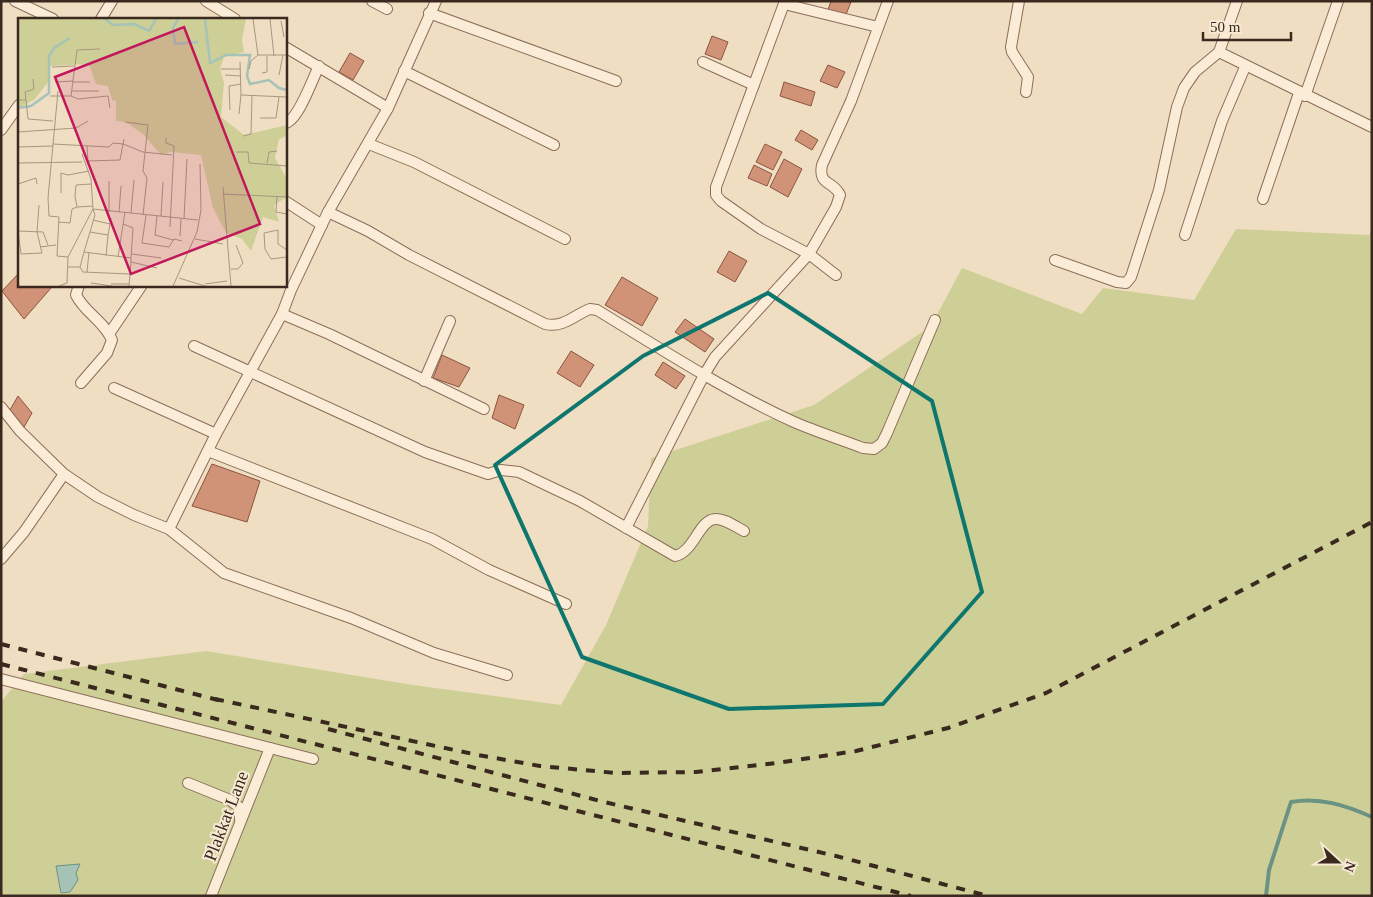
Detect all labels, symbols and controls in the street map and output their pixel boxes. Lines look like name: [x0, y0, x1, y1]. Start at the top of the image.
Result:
scale bar: [1203, 10, 1290, 42]
inset map: [18, 18, 286, 286]
text: 50 m: [1210, 19, 1241, 35]
street label: Plakkat Lane: [200, 768, 252, 864]
north arrow: [1313, 837, 1363, 887]
text: N: [1341, 859, 1358, 874]

